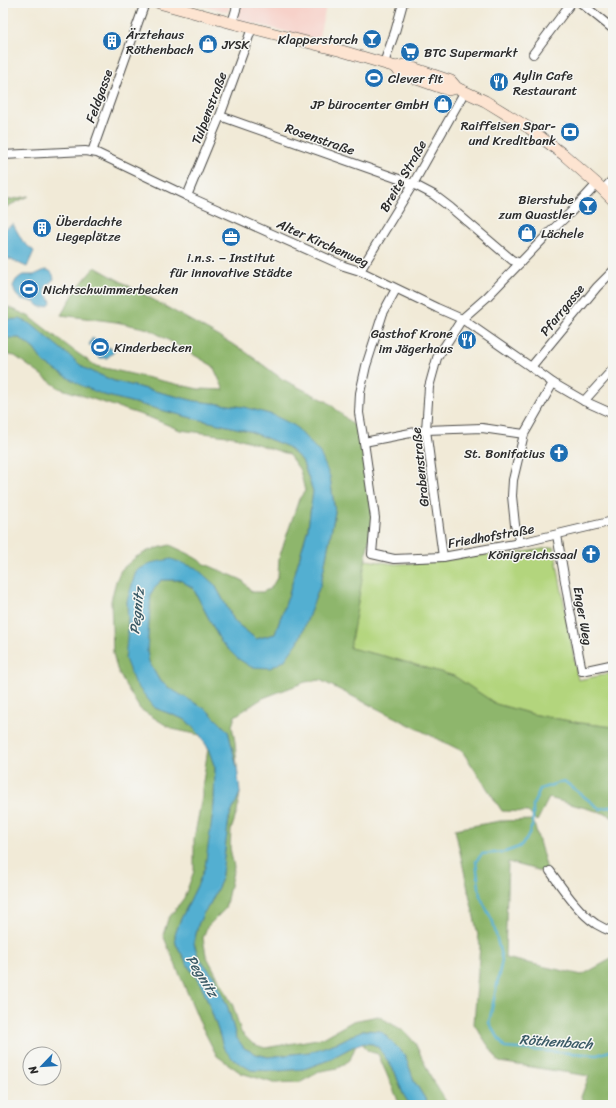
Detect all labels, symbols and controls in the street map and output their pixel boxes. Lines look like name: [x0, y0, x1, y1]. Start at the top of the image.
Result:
place label: Ärztehaus Röthenbach: [125, 23, 194, 61]
place label: Klapperstorch: [278, 28, 358, 51]
bar icon: Klapperstorch: [361, 28, 383, 50]
building icon: Ärztehaus Röthenbach: [101, 30, 123, 52]
shop icon: JYSK: [197, 33, 219, 55]
place label: JYSK: [221, 33, 250, 56]
supermarket icon: BTC Supermarkt: [399, 41, 421, 63]
place label: BTC Supermarkt: [424, 41, 518, 64]
place label: Aylin Cafe Restaurant: [512, 64, 578, 102]
street label: Feldgasse: [79, 66, 119, 126]
sports icon: Clever fit: [363, 67, 385, 89]
place label: Clever fit: [388, 67, 444, 90]
street label: Tulpenstraße: [185, 68, 234, 148]
restaurant icon: Aylin Cafe Restaurant: [488, 71, 510, 93]
place label: JP bürocenter GmbH: [310, 93, 430, 116]
shop icon: JP bürocenter GmbH: [432, 93, 454, 115]
place label: Raiffeisen Spar- und Kreditbank: [461, 114, 556, 152]
street label: Rosenstraße: [282, 116, 358, 162]
bank icon: Raiffeisen Spar- und Kreditbank: [559, 121, 581, 143]
street label: Breite Straße: [373, 135, 433, 216]
place label: Bierstube zum Quastler: [498, 188, 575, 226]
bar icon: Bierstube zum Quastler: [577, 195, 599, 217]
place label: Überdachte Liegeplätze: [56, 210, 122, 248]
street label: Alter Kirchenweg: [272, 212, 373, 274]
building icon: Überdachte Liegeplätze: [31, 217, 53, 239]
shop icon: Lächele: [516, 222, 538, 244]
place label: Lächele: [541, 222, 584, 245]
office icon: i.n.s. – Institut für innovative Städte: [220, 226, 242, 248]
place label: i.n.s. – Institut für innovative Städte: [170, 246, 293, 284]
sports icon: Nichtschwimmerbecken: [18, 278, 40, 300]
place label: Nichtschwimmerbecken: [43, 278, 178, 301]
street label: Pfarrgasse: [534, 279, 590, 341]
place label: Gasthof Krone im Jägerhaus: [371, 322, 453, 360]
restaurant icon: Gasthof Krone im Jägerhaus: [456, 329, 478, 351]
sports icon: Kinderbecken: [89, 336, 111, 358]
place label: Kinderbecken: [114, 336, 192, 359]
street label: Grabenstraße: [404, 426, 436, 508]
place label: St. Bonifatius: [464, 442, 545, 465]
church icon: St. Bonifatius: [548, 442, 570, 464]
street label: Friedhofstraße: [446, 517, 536, 555]
place label: Königreichssaal: [488, 543, 577, 566]
church icon: Königreichssaal: [580, 543, 602, 565]
water label: Pegnitz: [122, 584, 152, 635]
street label: Enger Weg: [567, 585, 600, 648]
water label: Pegnitz: [179, 950, 226, 1004]
water label: Röthenbach: [519, 1027, 595, 1057]
north arrow: [22, 1046, 62, 1086]
text: N: [23, 1062, 44, 1078]

